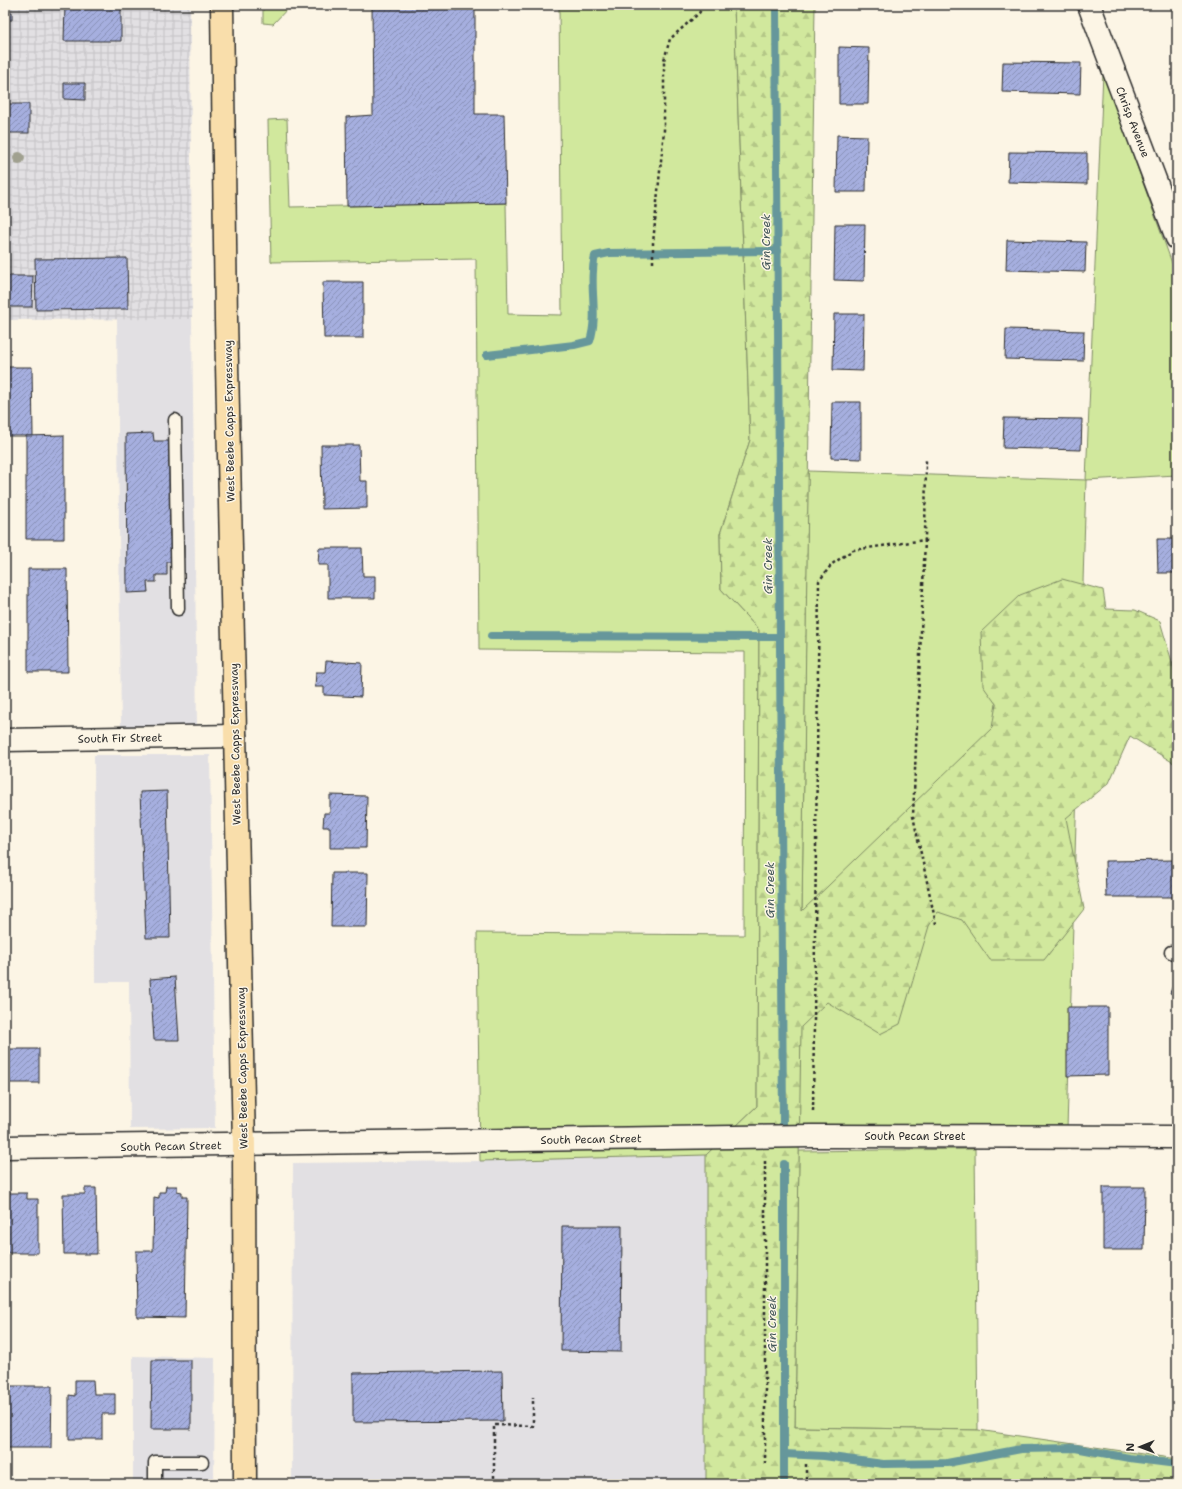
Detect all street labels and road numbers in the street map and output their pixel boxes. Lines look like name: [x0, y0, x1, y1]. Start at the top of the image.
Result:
street label: Chrisp Avenue: [1112, 85, 1153, 160]
street label: West Beebe Capps Expressway: [221, 340, 238, 502]
street label: West Beebe Capps Expressway: [227, 663, 244, 825]
street label: South Fir Street: [78, 730, 163, 747]
street label: West Beebe Capps Expressway: [234, 987, 251, 1149]
street label: South Pecan Street: [864, 1129, 966, 1144]
street label: South Pecan Street: [540, 1131, 642, 1148]
street label: South Pecan Street: [120, 1138, 222, 1155]

